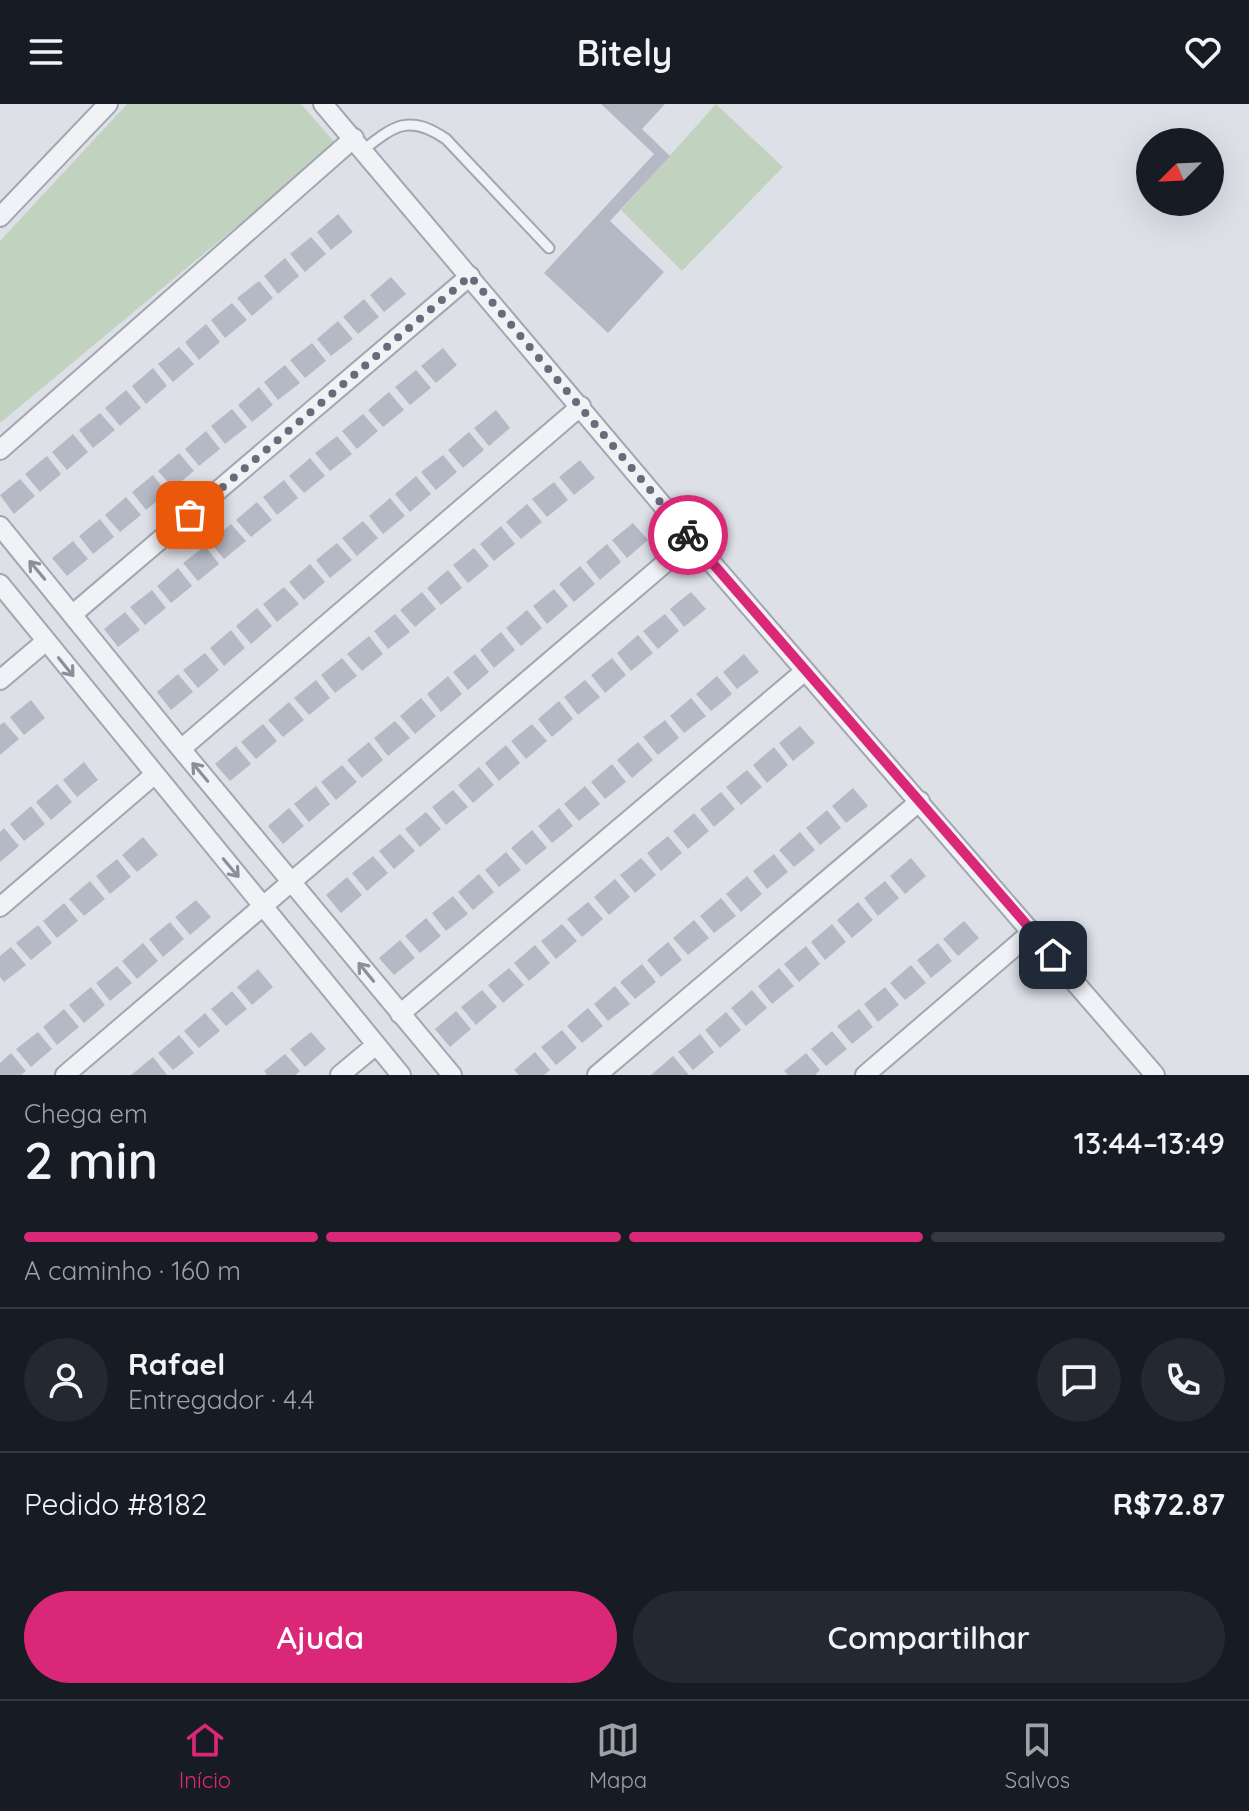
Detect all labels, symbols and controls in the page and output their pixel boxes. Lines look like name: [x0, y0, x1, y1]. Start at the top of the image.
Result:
icon: menu: [24, 30, 68, 74]
text: Bitely: [576, 30, 673, 75]
icon: heart: [1181, 30, 1225, 74]
north arrow: [1136, 128, 1224, 216]
map controls: [1136, 128, 1224, 216]
pin: [156, 481, 224, 549]
icon: bag: [168, 493, 212, 537]
courier: [648, 495, 728, 575]
icon: bike: [666, 513, 710, 557]
one-way arrow: [28, 560, 46, 581]
one-way arrow: [57, 657, 75, 677]
one-way arrow: [191, 762, 209, 783]
one-way arrow: [222, 858, 240, 878]
pin: [1019, 921, 1087, 989]
icon: home: [1031, 933, 1075, 977]
one-way arrow: [357, 963, 375, 983]
text: Chega em: [24, 1097, 148, 1130]
text: 13:44–13:49: [1074, 1124, 1225, 1162]
text: 2 min: [24, 1127, 158, 1192]
text: A caminho · 160 m: [24, 1254, 241, 1287]
button: person: [24, 1338, 108, 1422]
button: chat: [1037, 1338, 1121, 1422]
button: phone: [1141, 1338, 1225, 1422]
text: Rafael: [128, 1345, 225, 1383]
text: Entregador · 4.4: [128, 1383, 315, 1416]
text: Pedido #8182: [24, 1485, 207, 1523]
text: R$72.87: [1113, 1485, 1225, 1523]
button: Ajuda: [24, 1591, 617, 1683]
button: Compartilhar: [633, 1591, 1225, 1683]
tab: Início: [179, 1718, 231, 1794]
tab: Mapa: [589, 1718, 647, 1794]
tab: Salvos: [1005, 1718, 1070, 1794]

